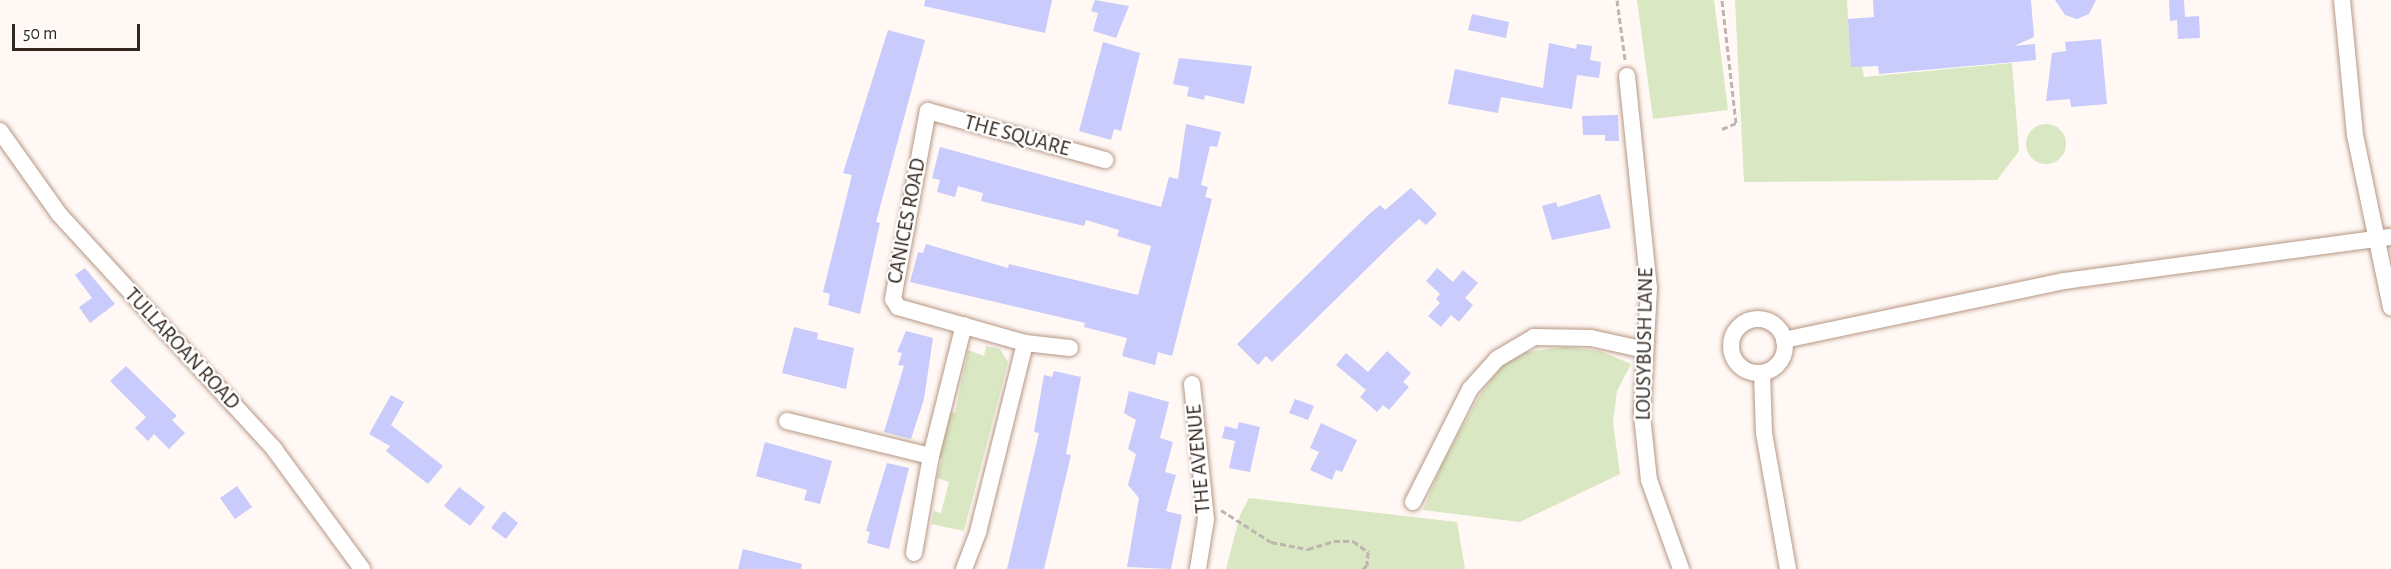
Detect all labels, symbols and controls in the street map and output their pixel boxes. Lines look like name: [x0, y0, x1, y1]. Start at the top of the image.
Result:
scale bar: [15, 12, 142, 50]
text: 50 m: [23, 25, 57, 43]
street label: THE SQUARE: [961, 110, 1073, 162]
street label: CANICES ROAD: [882, 156, 932, 286]
street label: LOUSYBUSH LANE: [1631, 267, 1659, 421]
street label: TULLAROAN ROAD: [119, 283, 245, 415]
street label: THE AVENUE: [1182, 403, 1216, 515]

